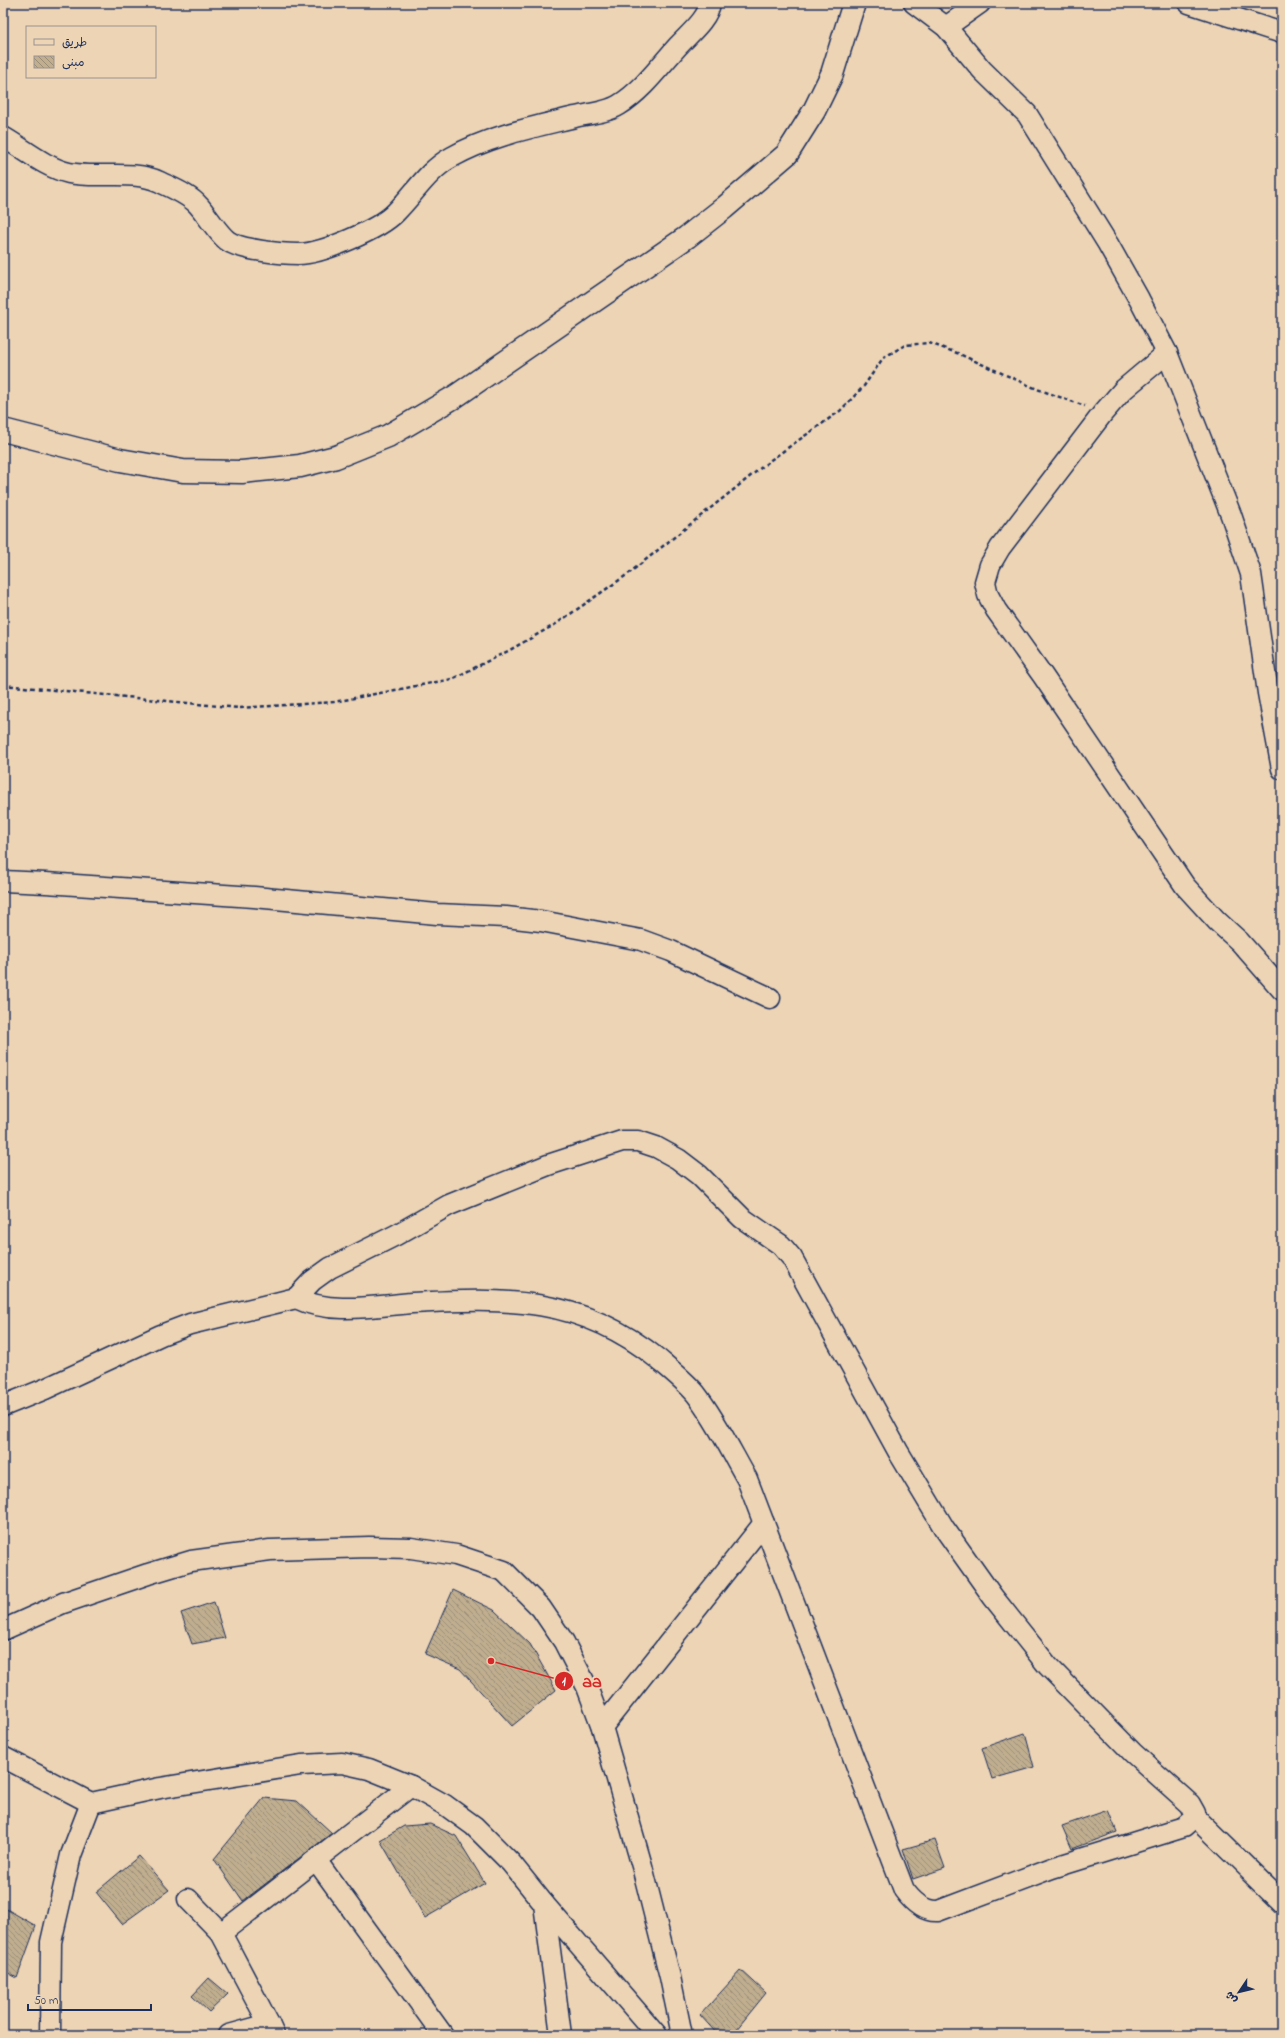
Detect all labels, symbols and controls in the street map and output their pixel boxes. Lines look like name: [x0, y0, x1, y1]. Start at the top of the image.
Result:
legend: [26, 26, 156, 78]
text: طريق: [62, 34, 87, 52]
text: مبنى: [62, 54, 85, 72]
callout: aa: [554, 1666, 610, 1696]
text: aa: [582, 1670, 602, 1696]
text: 1: [562, 1673, 566, 1691]
north arrow: [1219, 1972, 1259, 2012]
scale bar: [28, 1986, 151, 2012]
text: ش: [1222, 1988, 1242, 2007]
text: 50 m: [34, 1992, 58, 2010]

